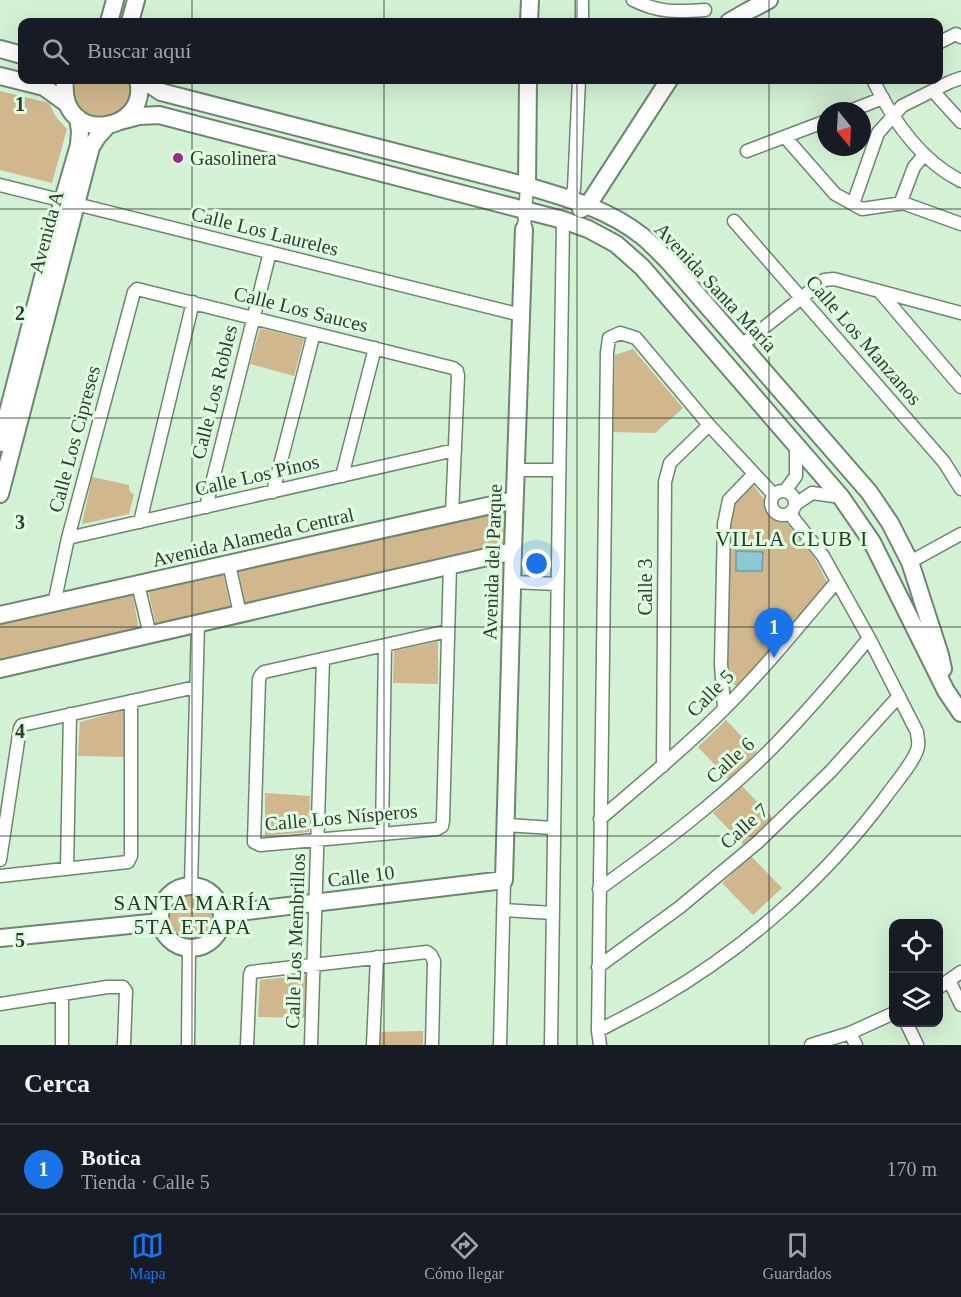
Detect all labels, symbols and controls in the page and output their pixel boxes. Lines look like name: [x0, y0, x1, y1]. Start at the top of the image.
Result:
search box: [18, 18, 943, 84]
icon: search: [39, 35, 72, 68]
text: Buscar aquí: [87, 38, 191, 63]
text: 1: [15, 93, 25, 115]
north arrow: [817, 102, 871, 156]
place label: Gasolinera: [190, 147, 277, 169]
marker: Gasolinera: [171, 151, 185, 165]
street label: Avenida A: [24, 188, 68, 276]
street label: Calle Los Laureles: [189, 202, 341, 260]
street label: Avenida Santa María: [651, 218, 782, 356]
street label: Calle Los Manzanos: [802, 271, 926, 409]
street label: Calle Los Sauces: [232, 282, 371, 336]
text: 2: [15, 302, 25, 324]
street label: Calle Los Robles: [187, 322, 241, 461]
street label: Calle Los Cipreses: [44, 363, 105, 515]
street label: Calle Los Pinos: [193, 450, 321, 500]
street label: Avenida del Parque: [478, 483, 507, 640]
street label: Avenida Alameda Central: [150, 503, 356, 571]
text: 3: [15, 511, 25, 533]
district label: VILLA CLUB I: [715, 527, 869, 551]
your location: [522, 549, 551, 578]
street label: Calle 3: [634, 558, 656, 616]
pin: 1: [754, 608, 794, 658]
street label: Calle 5: [682, 665, 738, 721]
text: 4: [15, 720, 25, 742]
street label: Calle 6: [702, 732, 758, 788]
street label: Calle Los Nísperos: [264, 799, 419, 836]
street label: Calle 7: [715, 799, 773, 853]
street label: Calle Los Membrillos: [281, 853, 309, 1029]
street label: Calle 10: [326, 861, 396, 891]
district label: SANTA MARÍA 5TA ETAPA: [114, 891, 272, 939]
map controls: [889, 919, 943, 1027]
button: locate: [889, 919, 943, 973]
text: 5: [15, 929, 25, 951]
button: layers: [889, 973, 943, 1027]
text: Cerca: [24, 1069, 90, 1098]
text: Botica: [81, 1145, 141, 1170]
text: 1: [39, 1158, 49, 1180]
text: 170 m: [886, 1158, 937, 1180]
text: Tienda · Calle 5: [81, 1171, 210, 1193]
tab: Mapa: [129, 1229, 166, 1283]
tab: Cómo llegar: [424, 1229, 504, 1283]
tab: Guardados: [762, 1229, 832, 1283]

